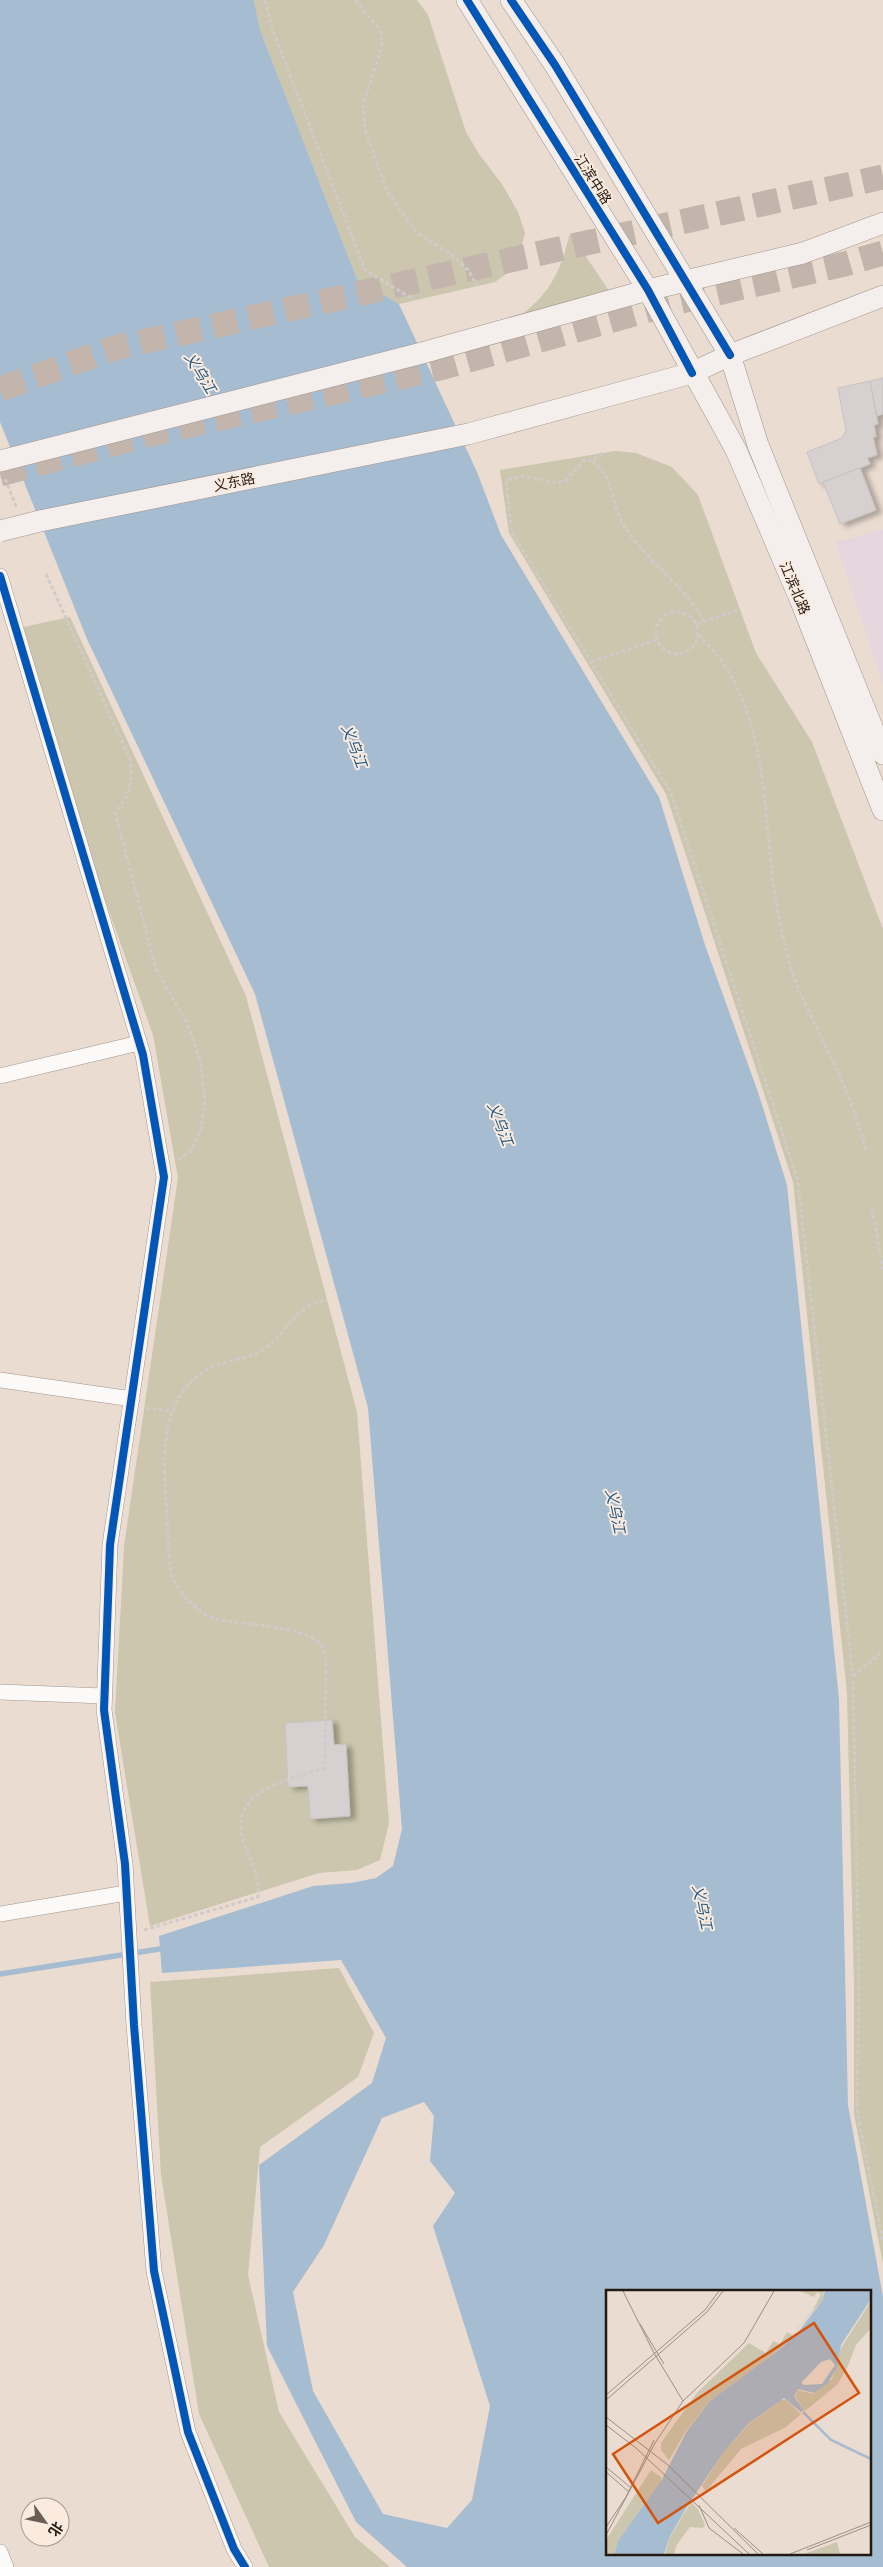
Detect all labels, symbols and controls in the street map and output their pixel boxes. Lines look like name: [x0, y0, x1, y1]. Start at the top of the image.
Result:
street label: 江滨中路: [571, 151, 615, 208]
water label: 义乌江: [180, 349, 221, 399]
street label: 义东路: [212, 470, 256, 495]
street label: 江滨北路: [776, 559, 813, 617]
water label: 义乌江: [338, 722, 371, 772]
water label: 义乌江: [484, 1100, 517, 1150]
water label: 义乌江: [602, 1487, 629, 1537]
water label: 义乌江: [689, 1883, 716, 1933]
inset map: [606, 2290, 870, 2554]
north arrow: [20, 2497, 70, 2547]
text: 北: [45, 2518, 66, 2539]

